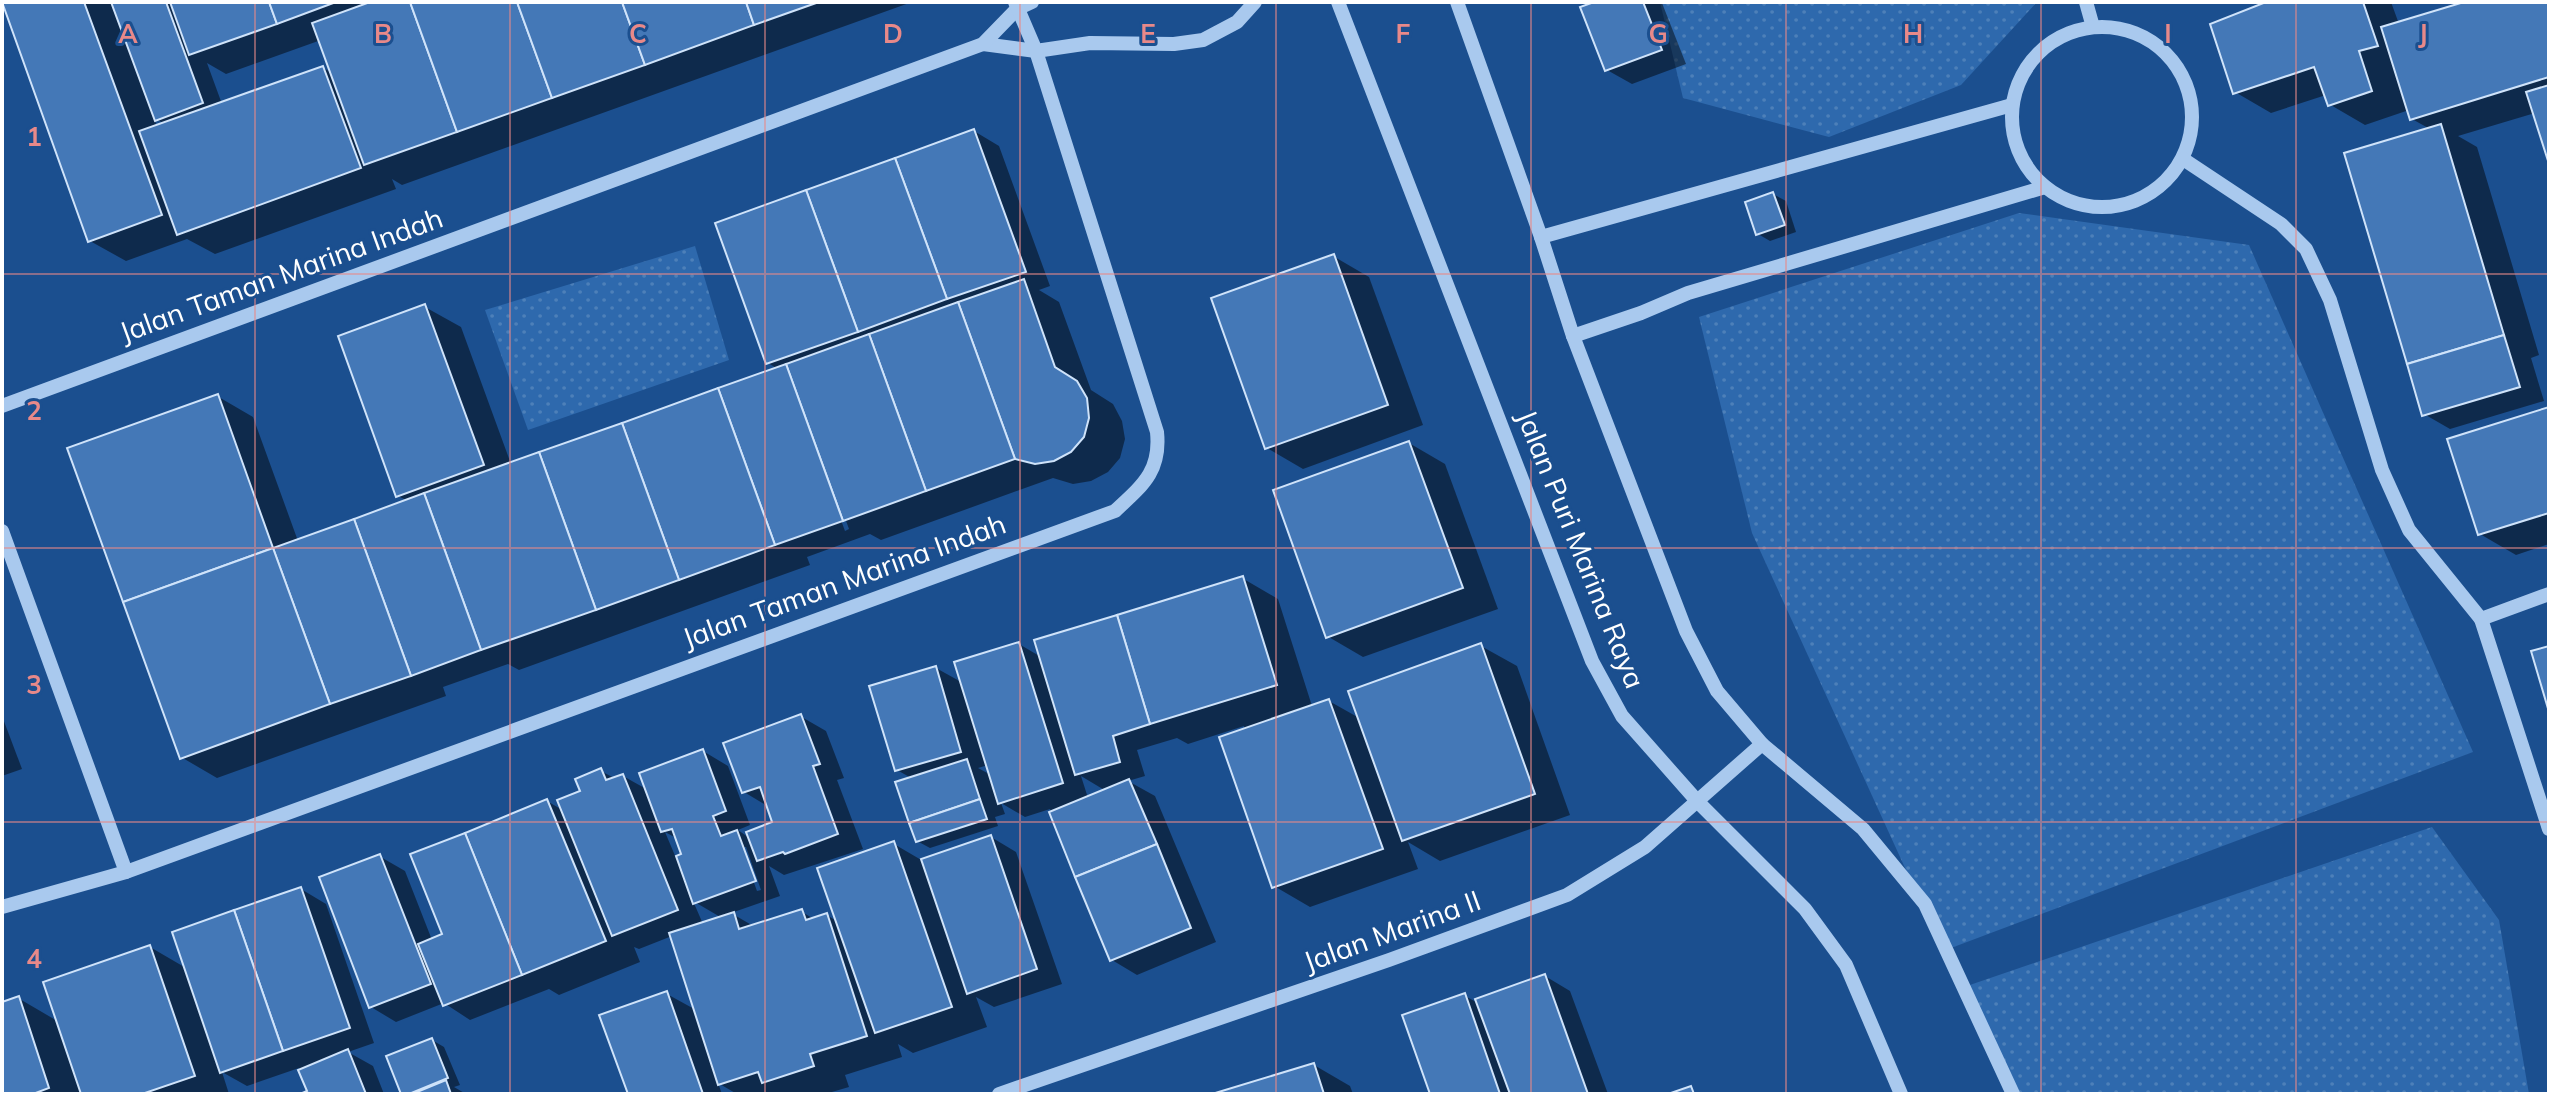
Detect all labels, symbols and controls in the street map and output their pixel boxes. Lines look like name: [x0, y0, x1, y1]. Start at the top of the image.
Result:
text: A: [118, 17, 138, 50]
text: B: [374, 17, 392, 50]
text: C: [629, 17, 647, 50]
text: D: [883, 17, 903, 50]
text: E: [1140, 17, 1156, 50]
text: F: [1396, 17, 1411, 50]
text: G: [1648, 17, 1668, 50]
text: H: [1903, 17, 1923, 50]
text: I: [2164, 17, 2172, 50]
text: J: [2418, 17, 2428, 50]
text: 1: [26, 120, 42, 153]
street label: Jalan Taman Marina Indah: [114, 200, 447, 349]
text: 2: [26, 394, 42, 427]
street label: Jalan Puri Marina Raya: [1510, 405, 1653, 693]
street label: Jalan Taman Marina Indah: [677, 506, 1010, 655]
text: 3: [26, 668, 42, 701]
street label: Jalan Marina II: [1299, 882, 1485, 979]
text: 4: [26, 942, 42, 975]

